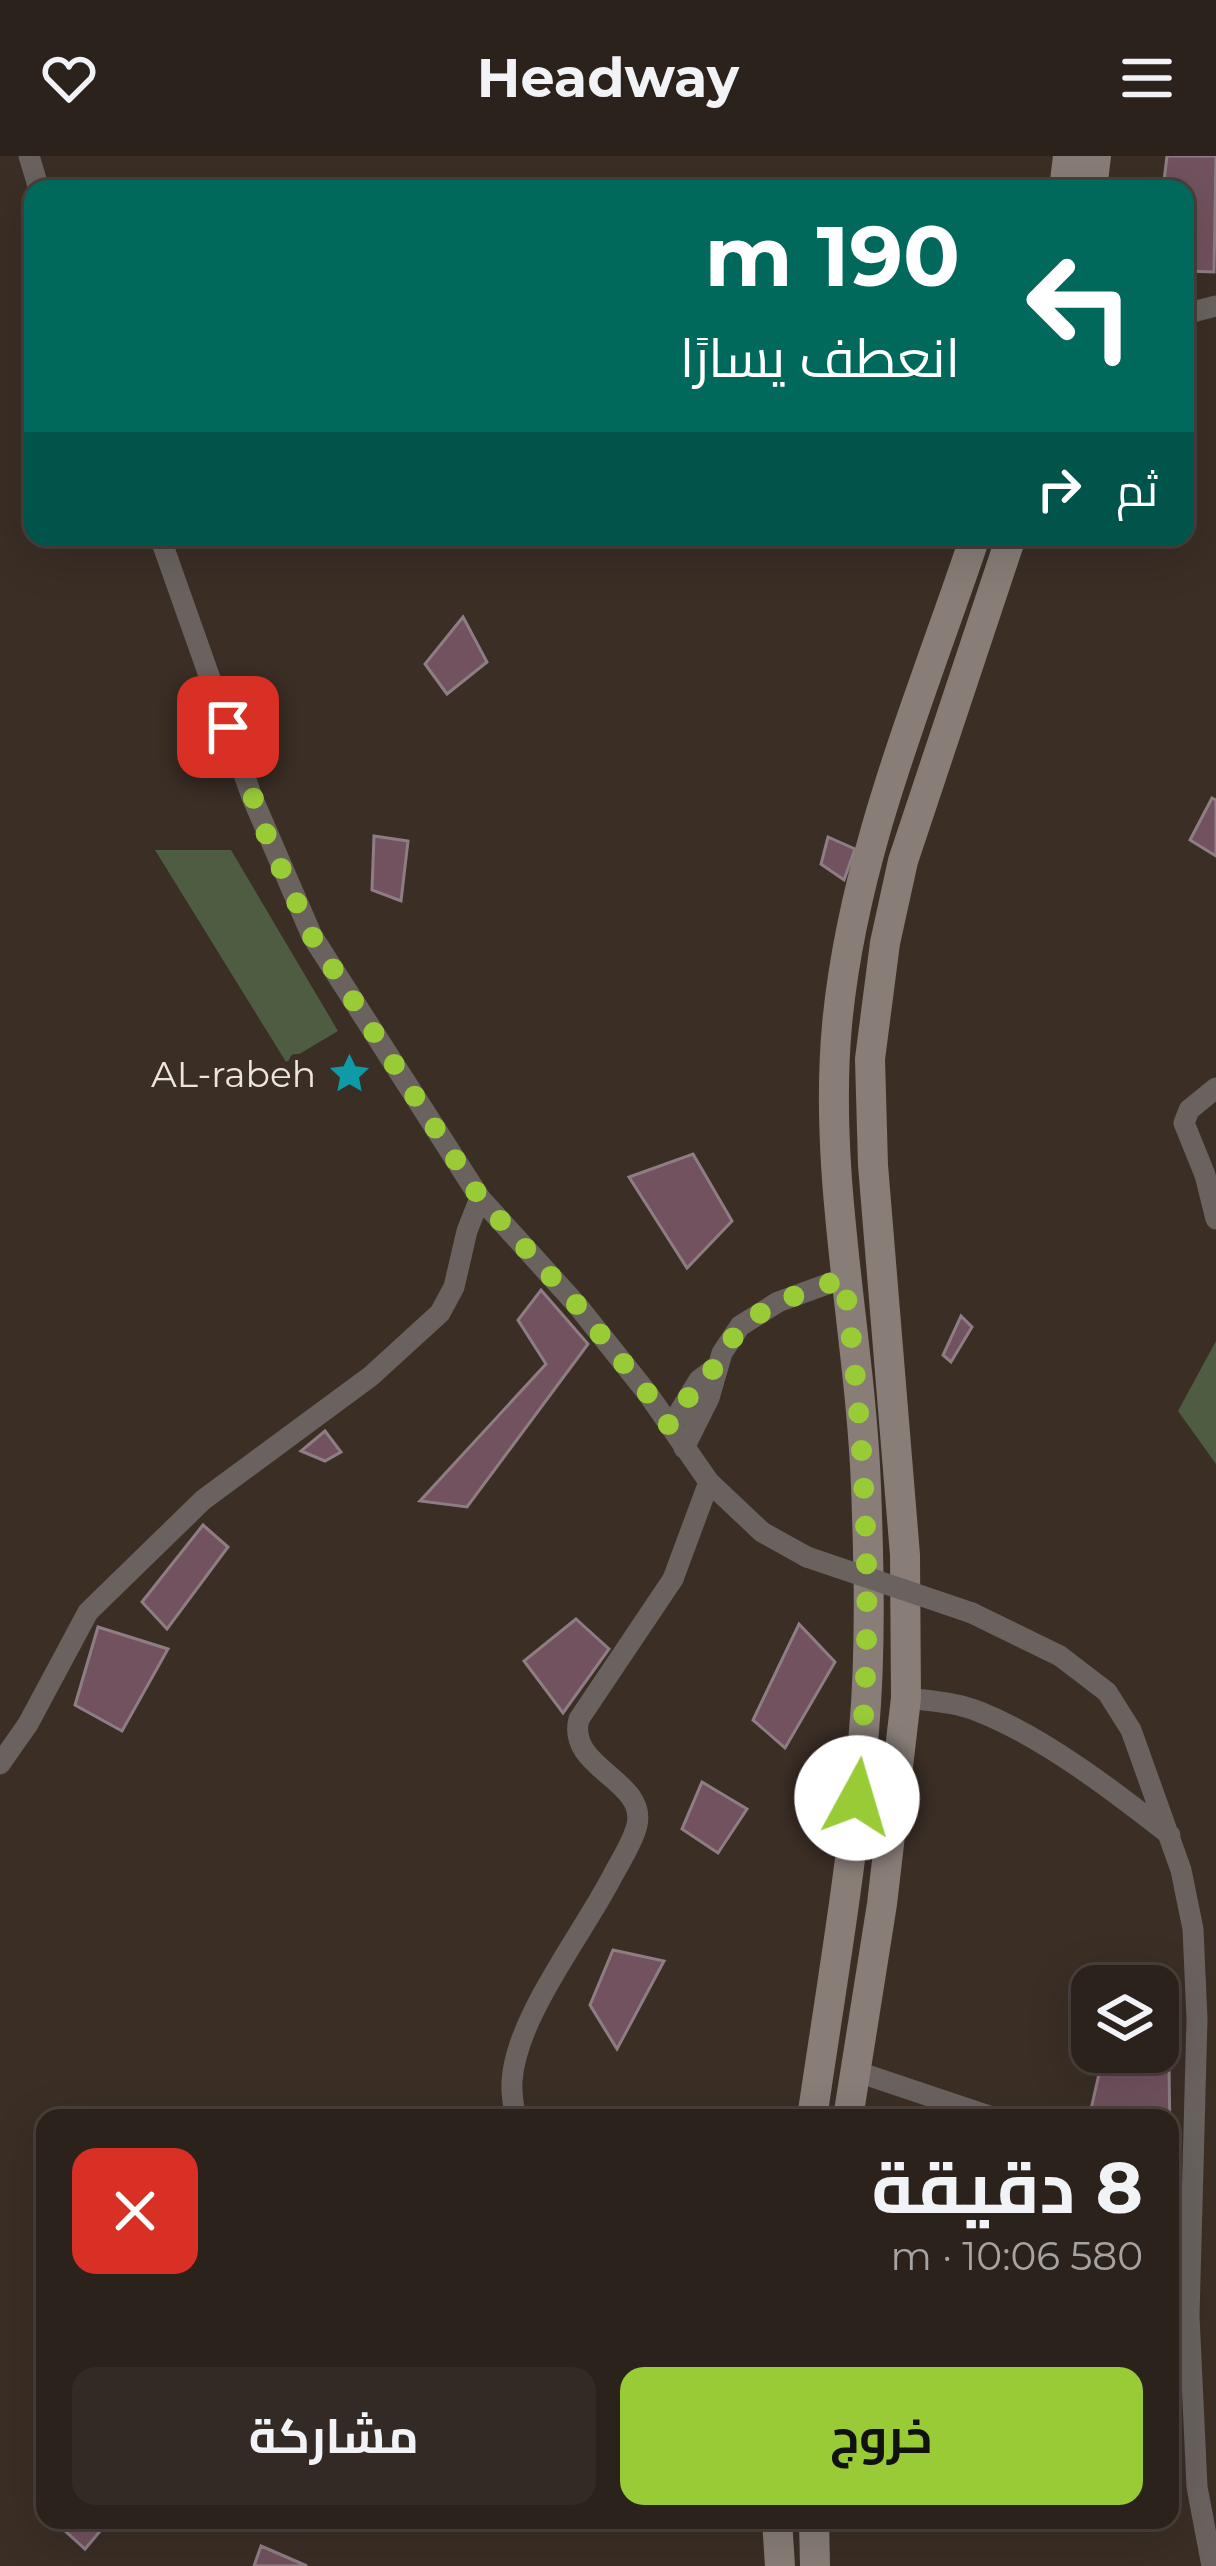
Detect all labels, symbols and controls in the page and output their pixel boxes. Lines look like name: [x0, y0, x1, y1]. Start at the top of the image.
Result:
icon: heart: [36, 45, 102, 111]
text: Headway: [477, 45, 739, 111]
icon: menu: [1114, 45, 1180, 111]
text: 190 m: [705, 205, 960, 307]
icon: left: [1002, 228, 1158, 384]
text: انعطف يسارًا: [680, 325, 960, 391]
icon: right: [1026, 456, 1092, 522]
text: ثم: [1116, 462, 1158, 517]
pin: [177, 676, 279, 778]
icon: arrive: [195, 694, 261, 760]
place icon: AL-rabeh: [327, 1051, 373, 1097]
place label: AL-rabeh: [151, 1052, 316, 1096]
position arrow: [794, 1735, 920, 1861]
map controls: [1071, 1965, 1179, 2073]
button: layers: [1071, 1965, 1179, 2073]
text: 8 دقيقة: [872, 2143, 1143, 2231]
button: close: [72, 2148, 198, 2274]
text: 580 m · 10:06: [891, 2232, 1143, 2280]
button: مشاركة: [72, 2367, 596, 2505]
button: خروج: [620, 2367, 1143, 2505]

